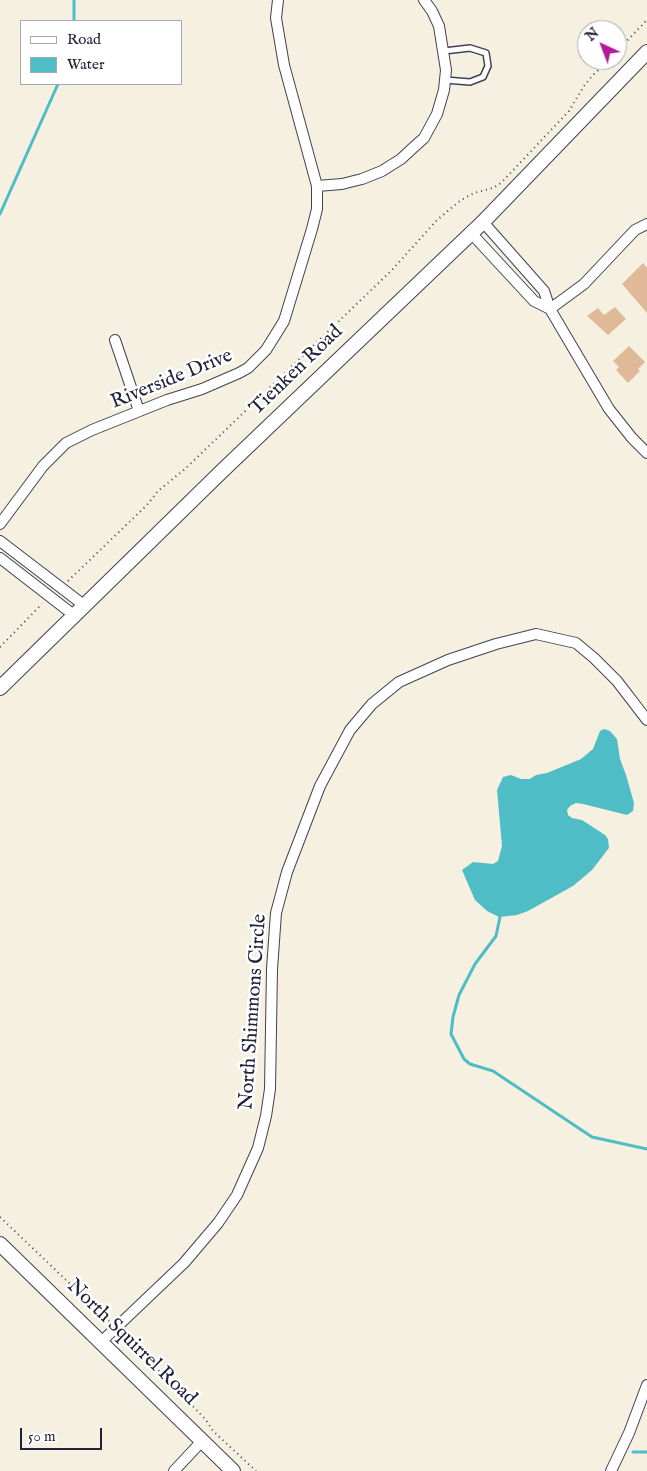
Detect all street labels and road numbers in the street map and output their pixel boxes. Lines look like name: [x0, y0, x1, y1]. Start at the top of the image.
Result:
street label: Tienken Road: [246, 321, 348, 421]
street label: Riverside Drive: [108, 345, 236, 415]
street label: North Shimmons Circle: [235, 913, 273, 1111]
street label: North Squirrel Road: [61, 1275, 201, 1411]

